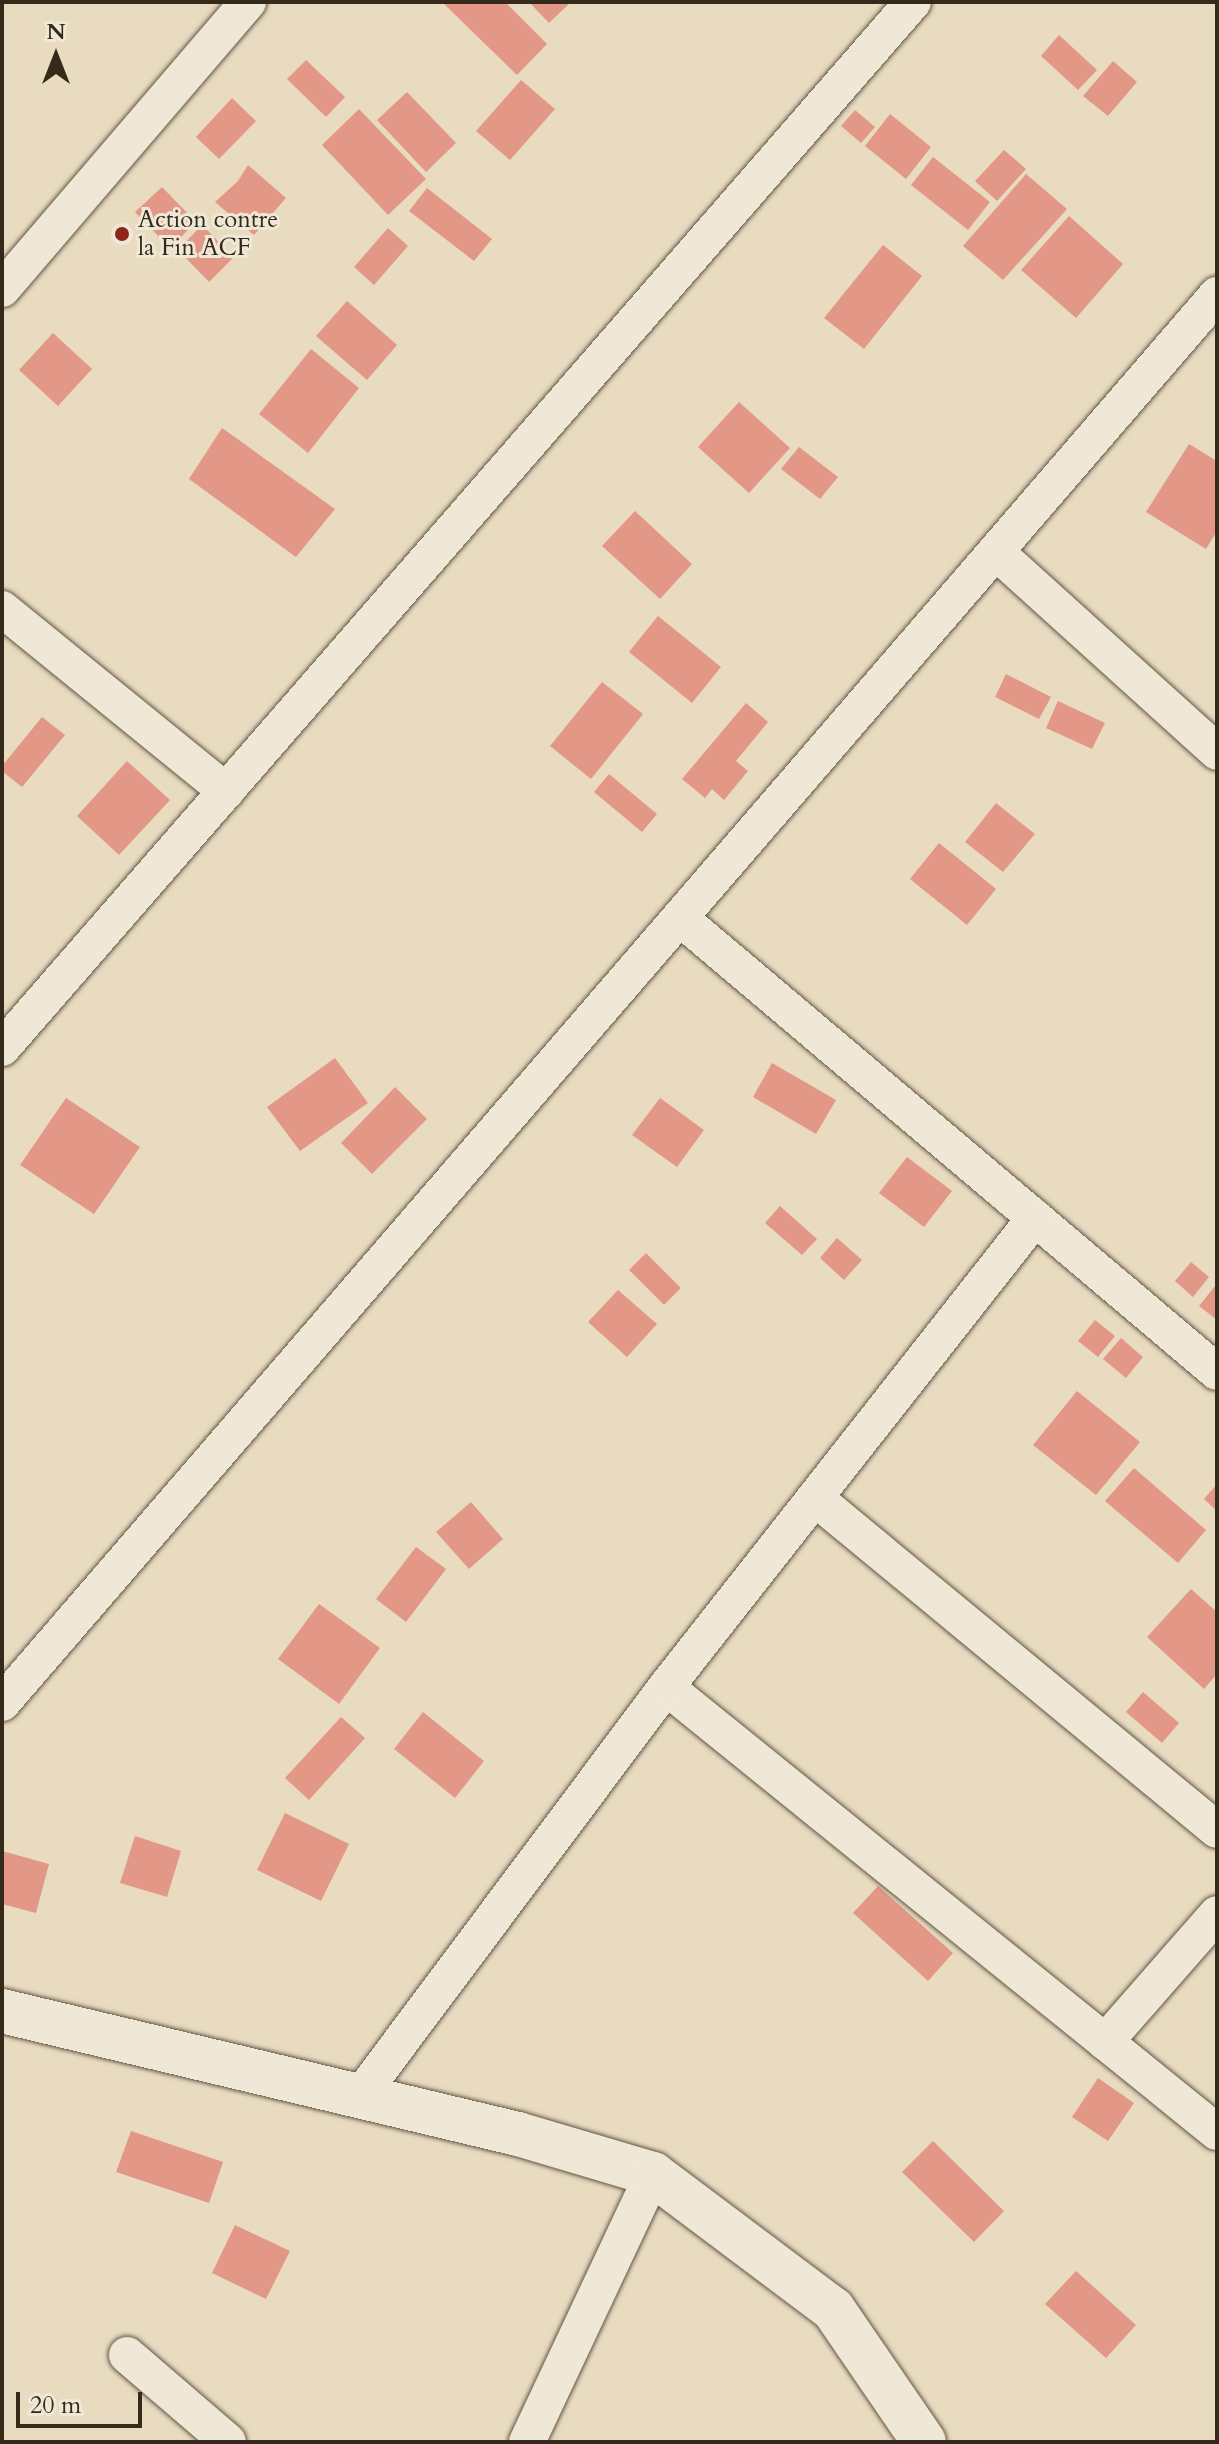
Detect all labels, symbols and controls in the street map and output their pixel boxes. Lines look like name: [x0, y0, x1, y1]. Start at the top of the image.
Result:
north arrow: [16, 16, 96, 96]
text: N: [46, 17, 66, 47]
place label: Action contre la Fin ACF: [138, 206, 278, 262]
marker: Action contre la Fin ACF: [113, 225, 131, 243]
scale bar: [20, 2376, 146, 2426]
text: 20 m: [30, 2389, 81, 2422]

